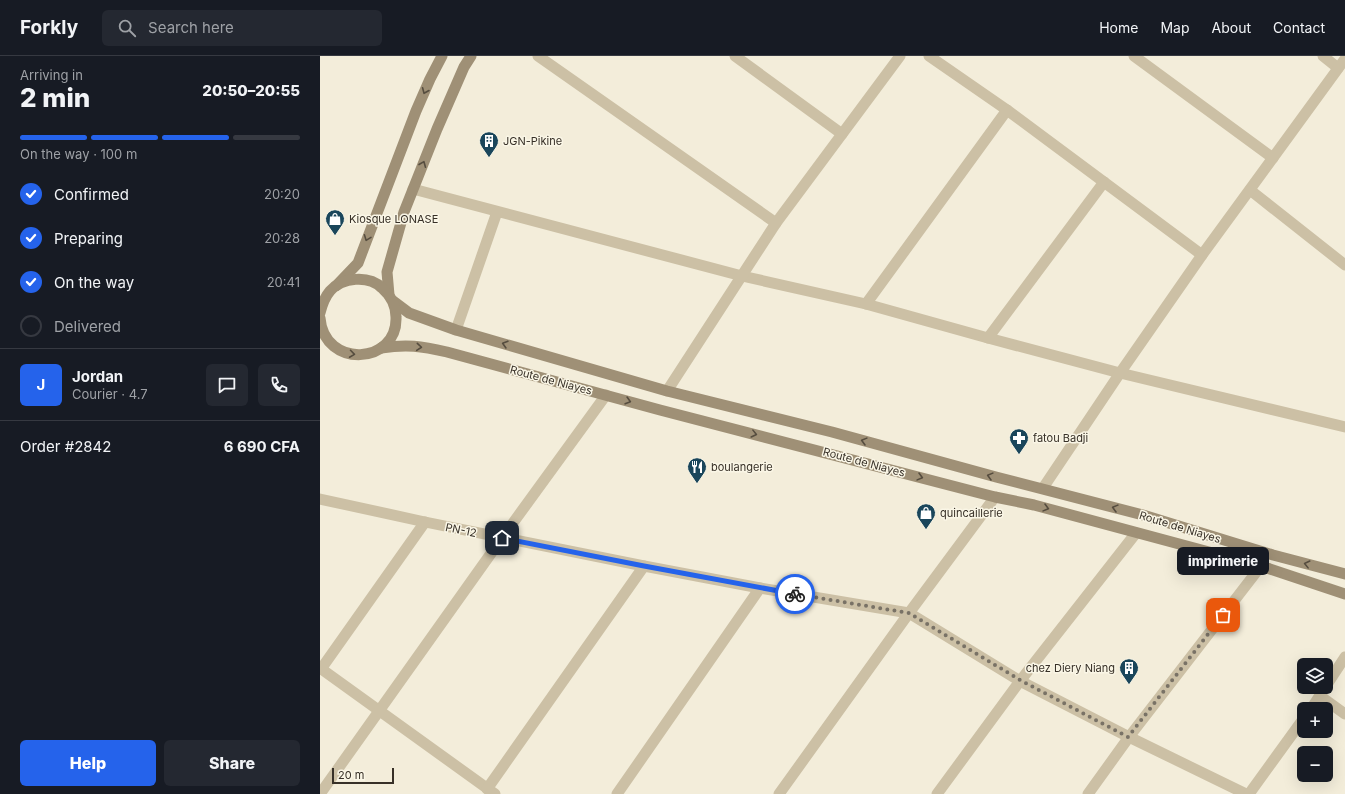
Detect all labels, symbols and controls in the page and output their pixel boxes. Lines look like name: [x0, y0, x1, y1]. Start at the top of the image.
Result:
search box: [102, 10, 382, 46]
text: Forkly: [20, 16, 78, 39]
icon: search: [116, 17, 138, 39]
text: Search here: [148, 18, 234, 37]
text: Home: [1099, 19, 1138, 36]
text: Map: [1160, 19, 1190, 36]
text: About: [1212, 19, 1251, 36]
text: Contact: [1273, 19, 1325, 36]
text: Arriving in: [20, 67, 83, 83]
text: 20:50–20:55: [202, 81, 300, 100]
text: 2 min: [20, 82, 90, 113]
one-way arrow: [422, 87, 430, 95]
building icon: JGN-Pikine: [478, 130, 500, 158]
place label: JGN-Pikine: [503, 134, 562, 148]
text: On the way · 100 m: [20, 146, 137, 162]
one-way arrow: [418, 160, 426, 167]
icon: check: [20, 183, 42, 205]
text: Confirmed: [54, 185, 129, 204]
text: 20:20: [264, 186, 300, 202]
shop icon: Kiosque LONASE: [324, 208, 346, 236]
place label: Kiosque LONASE: [349, 212, 438, 226]
icon: check: [20, 227, 42, 249]
text: Preparing: [54, 229, 123, 248]
text: 20:28: [264, 230, 300, 246]
one-way arrow: [364, 235, 372, 242]
icon: check: [20, 271, 42, 293]
text: On the way: [54, 273, 134, 292]
text: 20:41: [267, 274, 300, 290]
text: Delivered: [54, 317, 121, 336]
one-way arrow: [502, 340, 509, 349]
one-way arrow: [416, 342, 422, 351]
one-way arrow: [349, 349, 355, 358]
street label: Route de Niayes: [508, 362, 594, 398]
button: chat: [206, 364, 248, 406]
button: phone: [258, 364, 300, 406]
text: Jordan: [72, 367, 123, 386]
text: J: [37, 375, 45, 394]
text: Courier · 4.7: [72, 386, 148, 402]
one-way arrow: [624, 396, 631, 405]
pharmacy icon: fatou Badji: [1008, 427, 1030, 455]
one-way arrow: [750, 429, 757, 438]
place label: fatou Badji: [1033, 431, 1088, 445]
text: Order #2842: [20, 437, 111, 456]
text: 6 690 CFA: [224, 437, 300, 456]
one-way arrow: [861, 437, 868, 446]
street label: Route de Niayes: [821, 444, 907, 480]
restaurant icon: boulangerie: [686, 456, 708, 484]
place label: boulangerie: [711, 460, 773, 474]
one-way arrow: [916, 472, 923, 481]
one-way arrow: [986, 472, 993, 480]
shop icon: quincaillerie: [915, 502, 937, 530]
one-way arrow: [1043, 504, 1050, 512]
one-way arrow: [1112, 504, 1119, 512]
place label: quincaillerie: [940, 506, 1003, 520]
street label: Route de Niayes: [1138, 508, 1223, 546]
street label: PN-12: [444, 520, 478, 540]
pin: [485, 521, 519, 555]
icon: home: [491, 527, 513, 549]
callout: imprimerie: [1177, 547, 1269, 575]
text: imprimerie: [1188, 553, 1258, 569]
one-way arrow: [1304, 560, 1311, 569]
courier: [775, 574, 815, 614]
icon: bike: [784, 583, 806, 605]
pin: [1206, 598, 1240, 632]
icon: bag: [1212, 604, 1234, 626]
building icon: chez Diery Niang: [1118, 657, 1140, 685]
map controls: [1297, 658, 1333, 782]
button: layers: [1297, 658, 1333, 694]
place label: chez Diery Niang: [1026, 661, 1115, 675]
button: +: [1297, 702, 1333, 738]
button: Help: [20, 740, 156, 786]
button: Share: [164, 740, 300, 786]
button: −: [1297, 746, 1333, 782]
scale bar: [332, 766, 394, 785]
text: 20 m: [338, 768, 364, 782]

